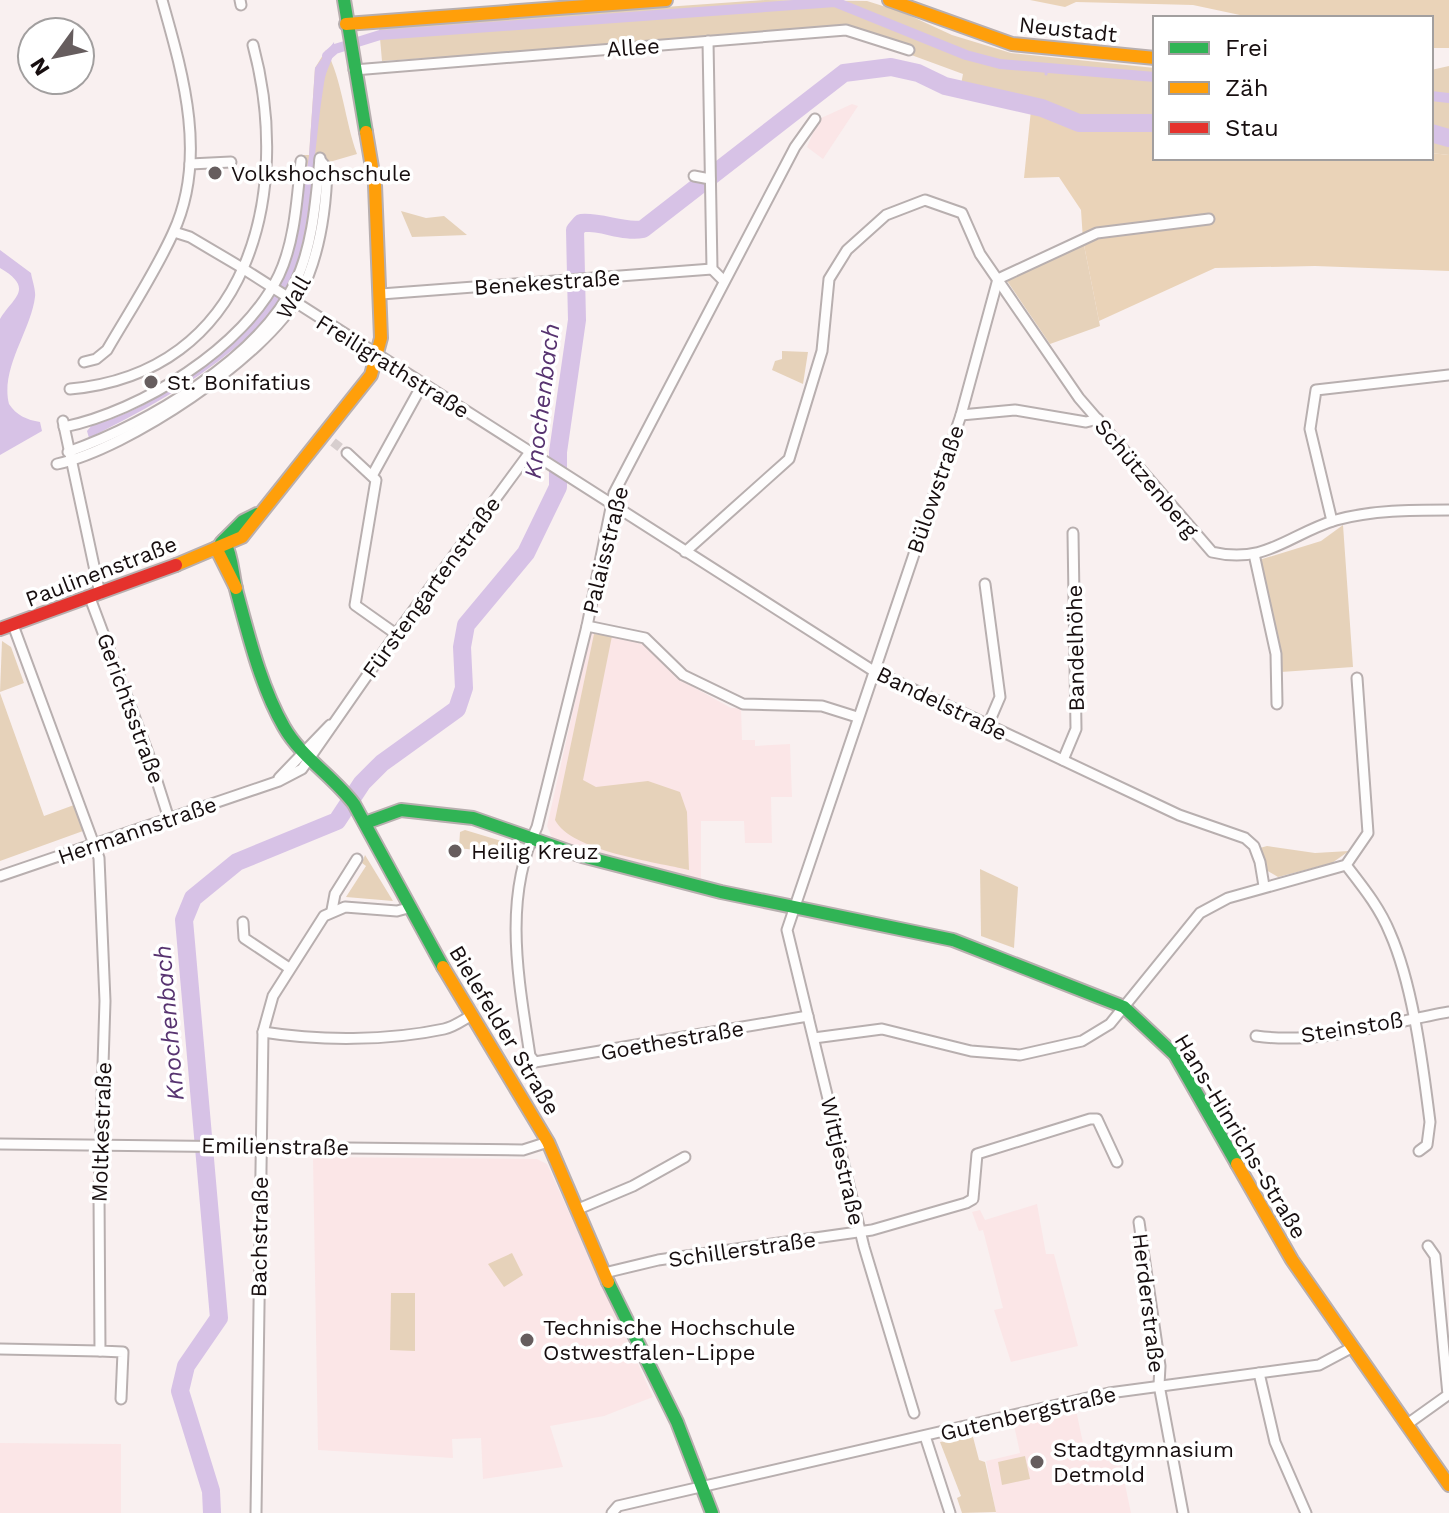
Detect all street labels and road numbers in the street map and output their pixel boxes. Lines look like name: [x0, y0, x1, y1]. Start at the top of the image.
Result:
street label: Neustadt: [1018, 12, 1118, 47]
street label: Allee: [606, 33, 661, 62]
street label: Benekestraße: [473, 265, 621, 300]
street label: Wall: [271, 271, 316, 323]
street label: Freiligrathstraße: [312, 309, 474, 424]
street label: Schützenberg: [1090, 414, 1204, 543]
street label: Bülowstraße: [902, 422, 969, 557]
street label: Palaisstraße: [578, 484, 633, 617]
street label: Fürstengartenstraße: [357, 492, 506, 683]
street label: Paulinenstraße: [22, 531, 180, 612]
street label: Bandelhöhe: [1062, 584, 1089, 712]
street label: Gerichtsstraße: [92, 630, 169, 787]
street label: Bandelstraße: [873, 661, 1011, 746]
street label: Hermannstraße: [54, 792, 220, 869]
street label: Bielefelder Straße: [444, 941, 565, 1119]
street label: Steinstoß: [1299, 1007, 1405, 1048]
street label: Goethestraße: [598, 1016, 746, 1065]
street label: Hans-Hinrichs-Straße: [1170, 1029, 1312, 1243]
street label: Moltkestraße: [87, 1061, 116, 1203]
street label: Wittjestraße: [816, 1095, 869, 1228]
street label: Emilienstraße: [201, 1133, 349, 1160]
street label: Bachstraße: [246, 1176, 273, 1298]
street label: Schillerstraße: [667, 1227, 817, 1272]
street label: Herderstraße: [1128, 1232, 1169, 1374]
street label: Gutenbergstraße: [938, 1381, 1119, 1446]

